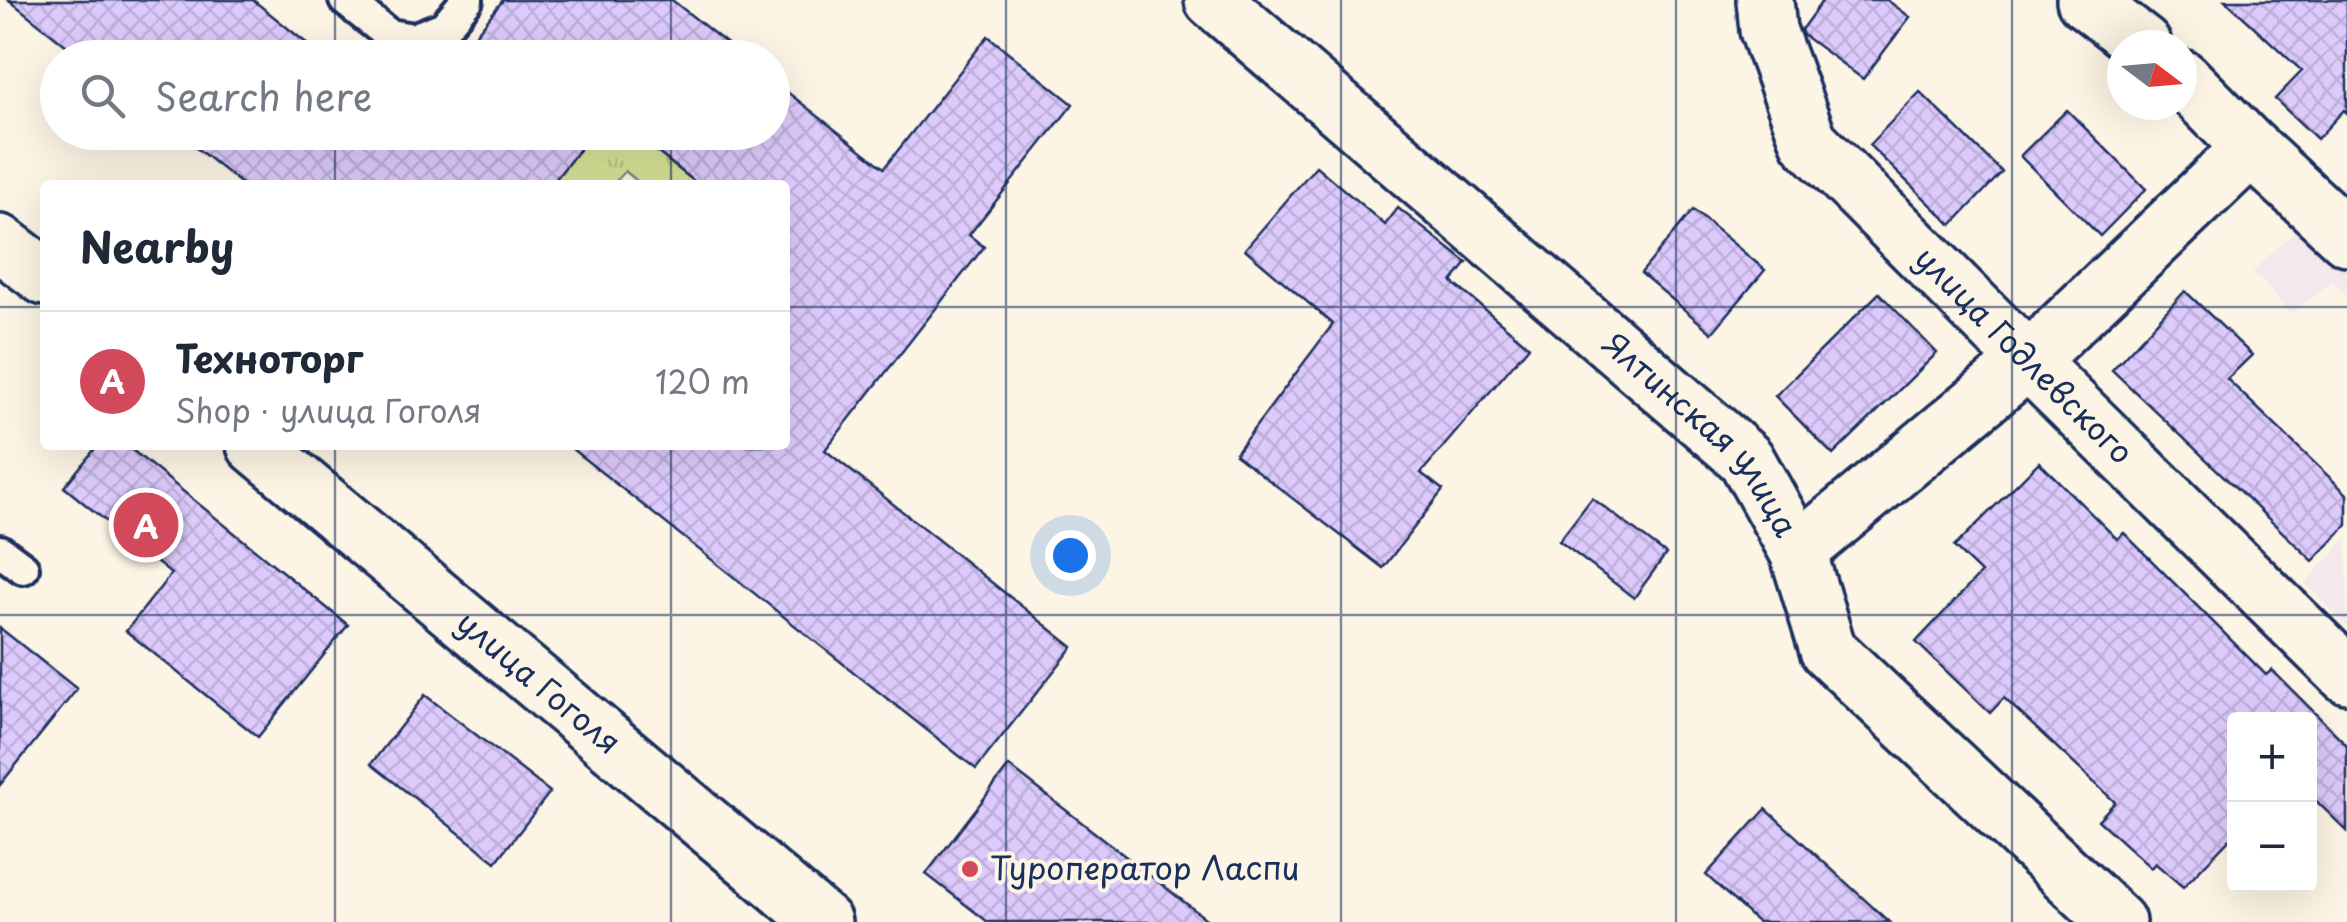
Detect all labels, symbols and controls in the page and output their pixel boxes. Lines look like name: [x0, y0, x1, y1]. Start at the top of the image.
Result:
north arrow: [2107, 30, 2197, 120]
search box: [40, 40, 790, 150]
text: Search here: [155, 67, 372, 124]
icon: search: [75, 68, 130, 123]
text: Nearby: [80, 214, 234, 277]
street label: улица Годлевского: [1905, 234, 2145, 474]
street label: Ялтинская улица: [1593, 320, 1811, 545]
text: Техноторг: [175, 329, 363, 386]
text: A: [100, 357, 125, 405]
text: 120 m: [655, 357, 750, 405]
text: Shop · улица Гоголя: [175, 386, 482, 434]
pin: A: [114, 488, 178, 562]
your location: [1045, 530, 1096, 581]
street label: улица Гоголя: [447, 598, 632, 765]
map controls: [2227, 712, 2317, 892]
button: +: [2227, 712, 2317, 802]
button: −: [2227, 802, 2317, 892]
place label: Туроператор Ласпи: [990, 843, 1300, 891]
marker: Туроператор Ласпи: [959, 858, 981, 880]

